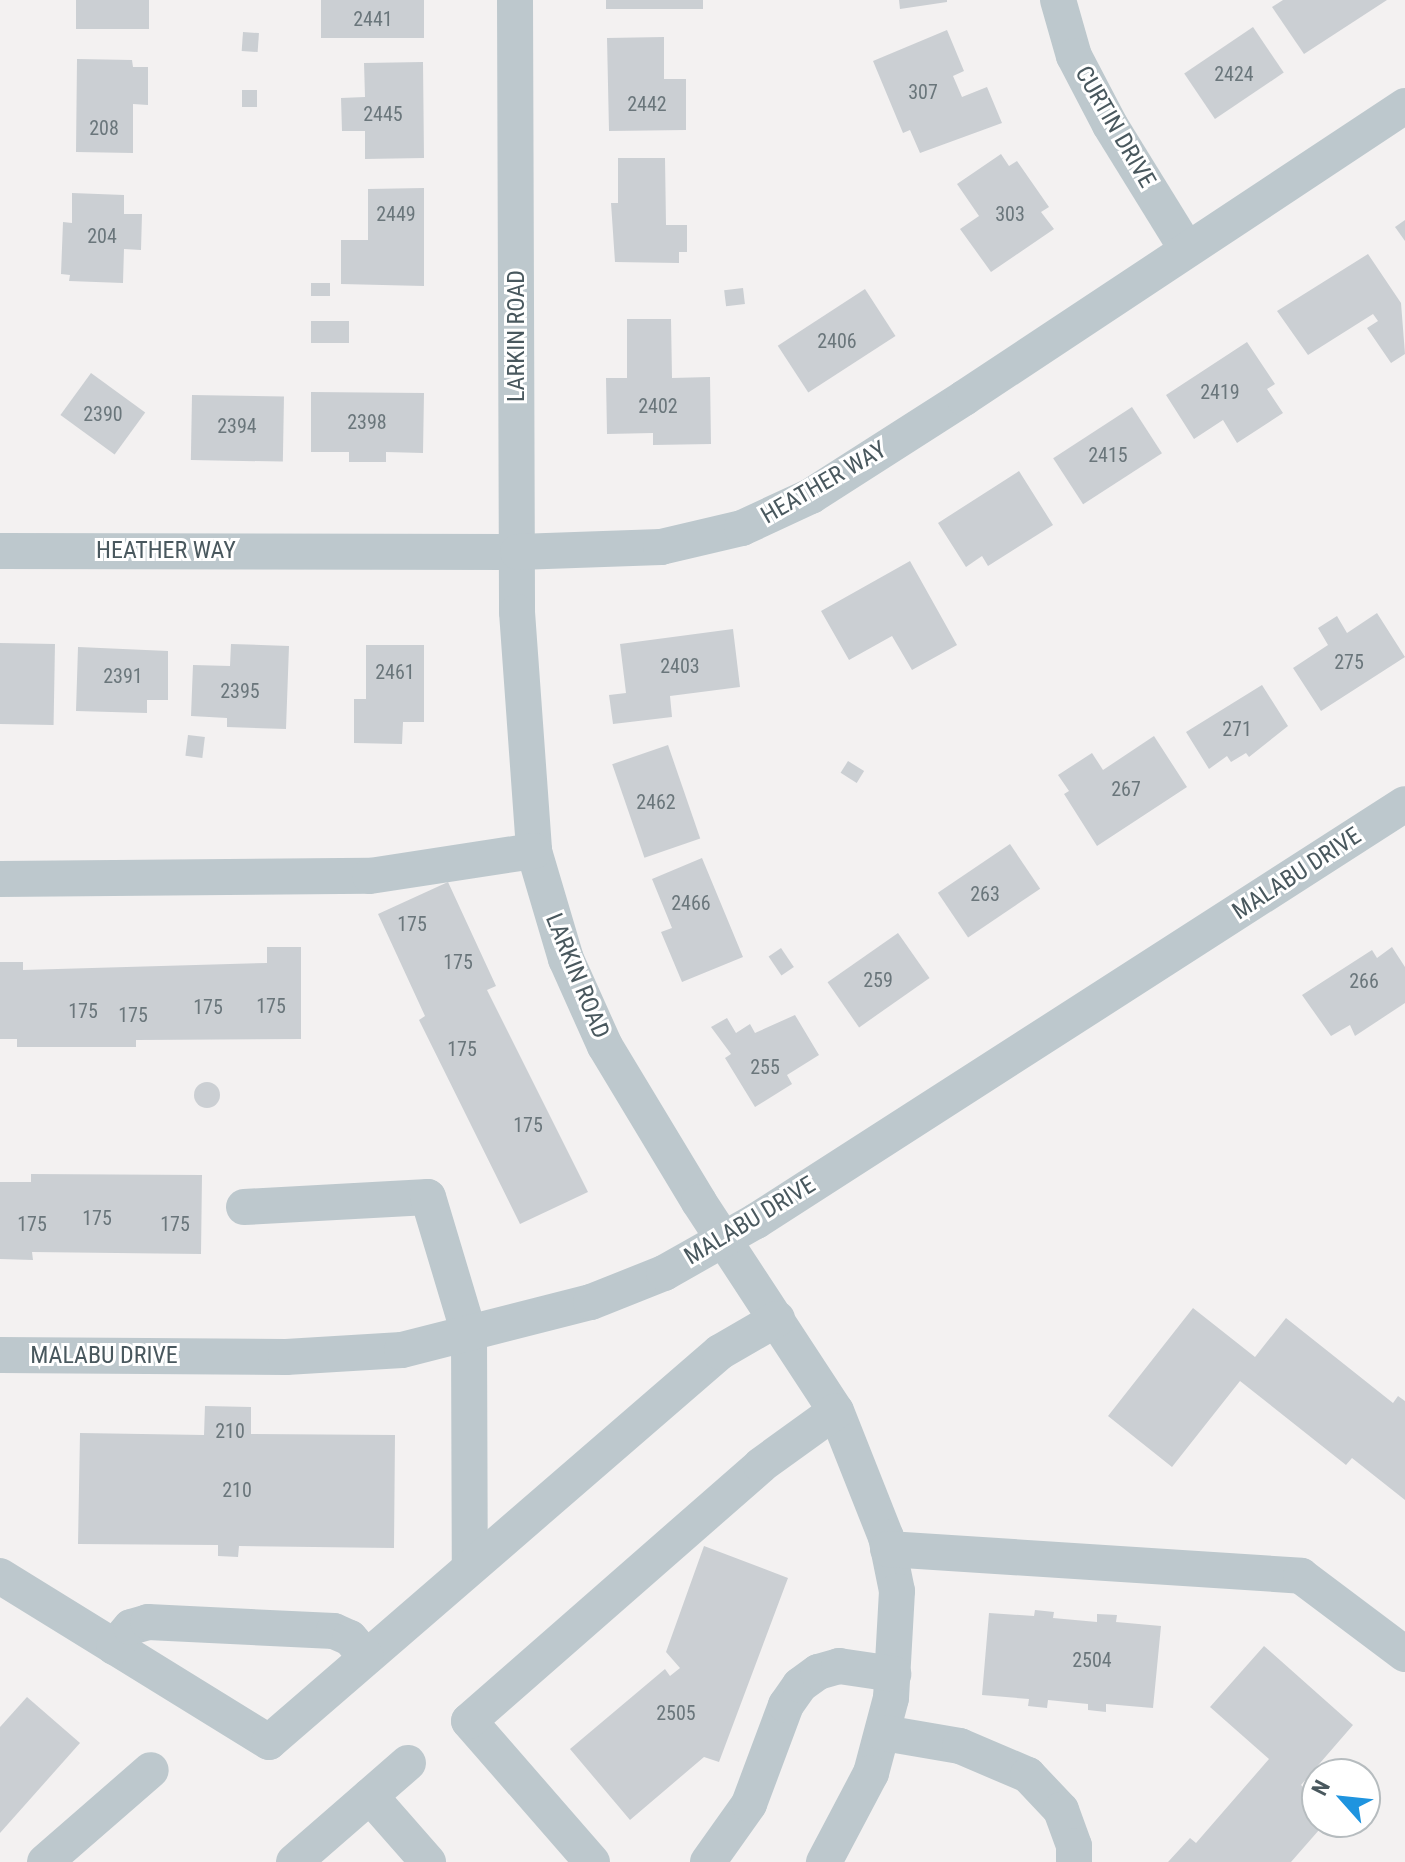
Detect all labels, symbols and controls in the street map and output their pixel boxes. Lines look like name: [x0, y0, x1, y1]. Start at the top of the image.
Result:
house number: 2441: [353, 7, 393, 31]
street label: CURTIN DRIVE: [1069, 61, 1161, 193]
house number: 2424: [1214, 62, 1254, 86]
house number: 307: [908, 80, 938, 104]
house number: 2442: [627, 92, 667, 116]
house number: 2445: [363, 102, 403, 126]
house number: 208: [89, 116, 119, 140]
house number: 2449: [376, 202, 416, 226]
house number: 303: [995, 202, 1025, 226]
house number: 204: [87, 224, 117, 248]
street label: LARKIN ROAD: [503, 270, 531, 402]
house number: 2406: [817, 329, 857, 353]
house number: 2419: [1200, 380, 1240, 404]
house number: 2402: [638, 394, 678, 418]
house number: 2390: [83, 402, 123, 426]
house number: 2398: [347, 410, 387, 434]
house number: 2394: [217, 414, 257, 438]
street label: HEATHER WAY: [756, 436, 892, 530]
house number: 2415: [1088, 443, 1128, 467]
street label: HEATHER WAY: [96, 537, 236, 565]
house number: 275: [1334, 650, 1364, 674]
house number: 2403: [660, 654, 700, 678]
house number: 2461: [375, 660, 415, 684]
house number: 2391: [103, 664, 143, 688]
house number: 2395: [220, 679, 260, 703]
house number: 271: [1222, 717, 1252, 741]
house number: 267: [1111, 777, 1141, 801]
house number: 2462: [636, 790, 676, 814]
street label: MALABU DRIVE: [1227, 822, 1367, 926]
house number: 263: [970, 882, 1000, 906]
house number: 2466: [671, 891, 711, 915]
street label: LARKIN ROAD: [539, 909, 615, 1043]
house number: 175: [397, 912, 427, 936]
house number: 175: [443, 950, 473, 974]
house number: 259: [863, 968, 893, 992]
house number: 266: [1349, 969, 1379, 993]
house number: 175: [256, 994, 286, 1018]
house number: 175: [193, 995, 223, 1019]
house number: 175: [68, 999, 98, 1023]
house number: 175: [118, 1003, 148, 1027]
house number: 175: [447, 1037, 477, 1061]
house number: 255: [750, 1055, 780, 1079]
house number: 175: [513, 1113, 543, 1137]
street label: MALABU DRIVE: [679, 1171, 821, 1271]
house number: 175: [82, 1206, 112, 1230]
house number: 175: [17, 1212, 47, 1236]
house number: 175: [160, 1212, 190, 1236]
street label: MALABU DRIVE: [30, 1342, 178, 1370]
house number: 210: [215, 1419, 245, 1443]
house number: 210: [222, 1478, 252, 1502]
house number: 2504: [1072, 1648, 1112, 1672]
house number: 2505: [656, 1701, 696, 1725]
north arrow: [1301, 1758, 1381, 1838]
text: N: [1307, 1776, 1335, 1799]

